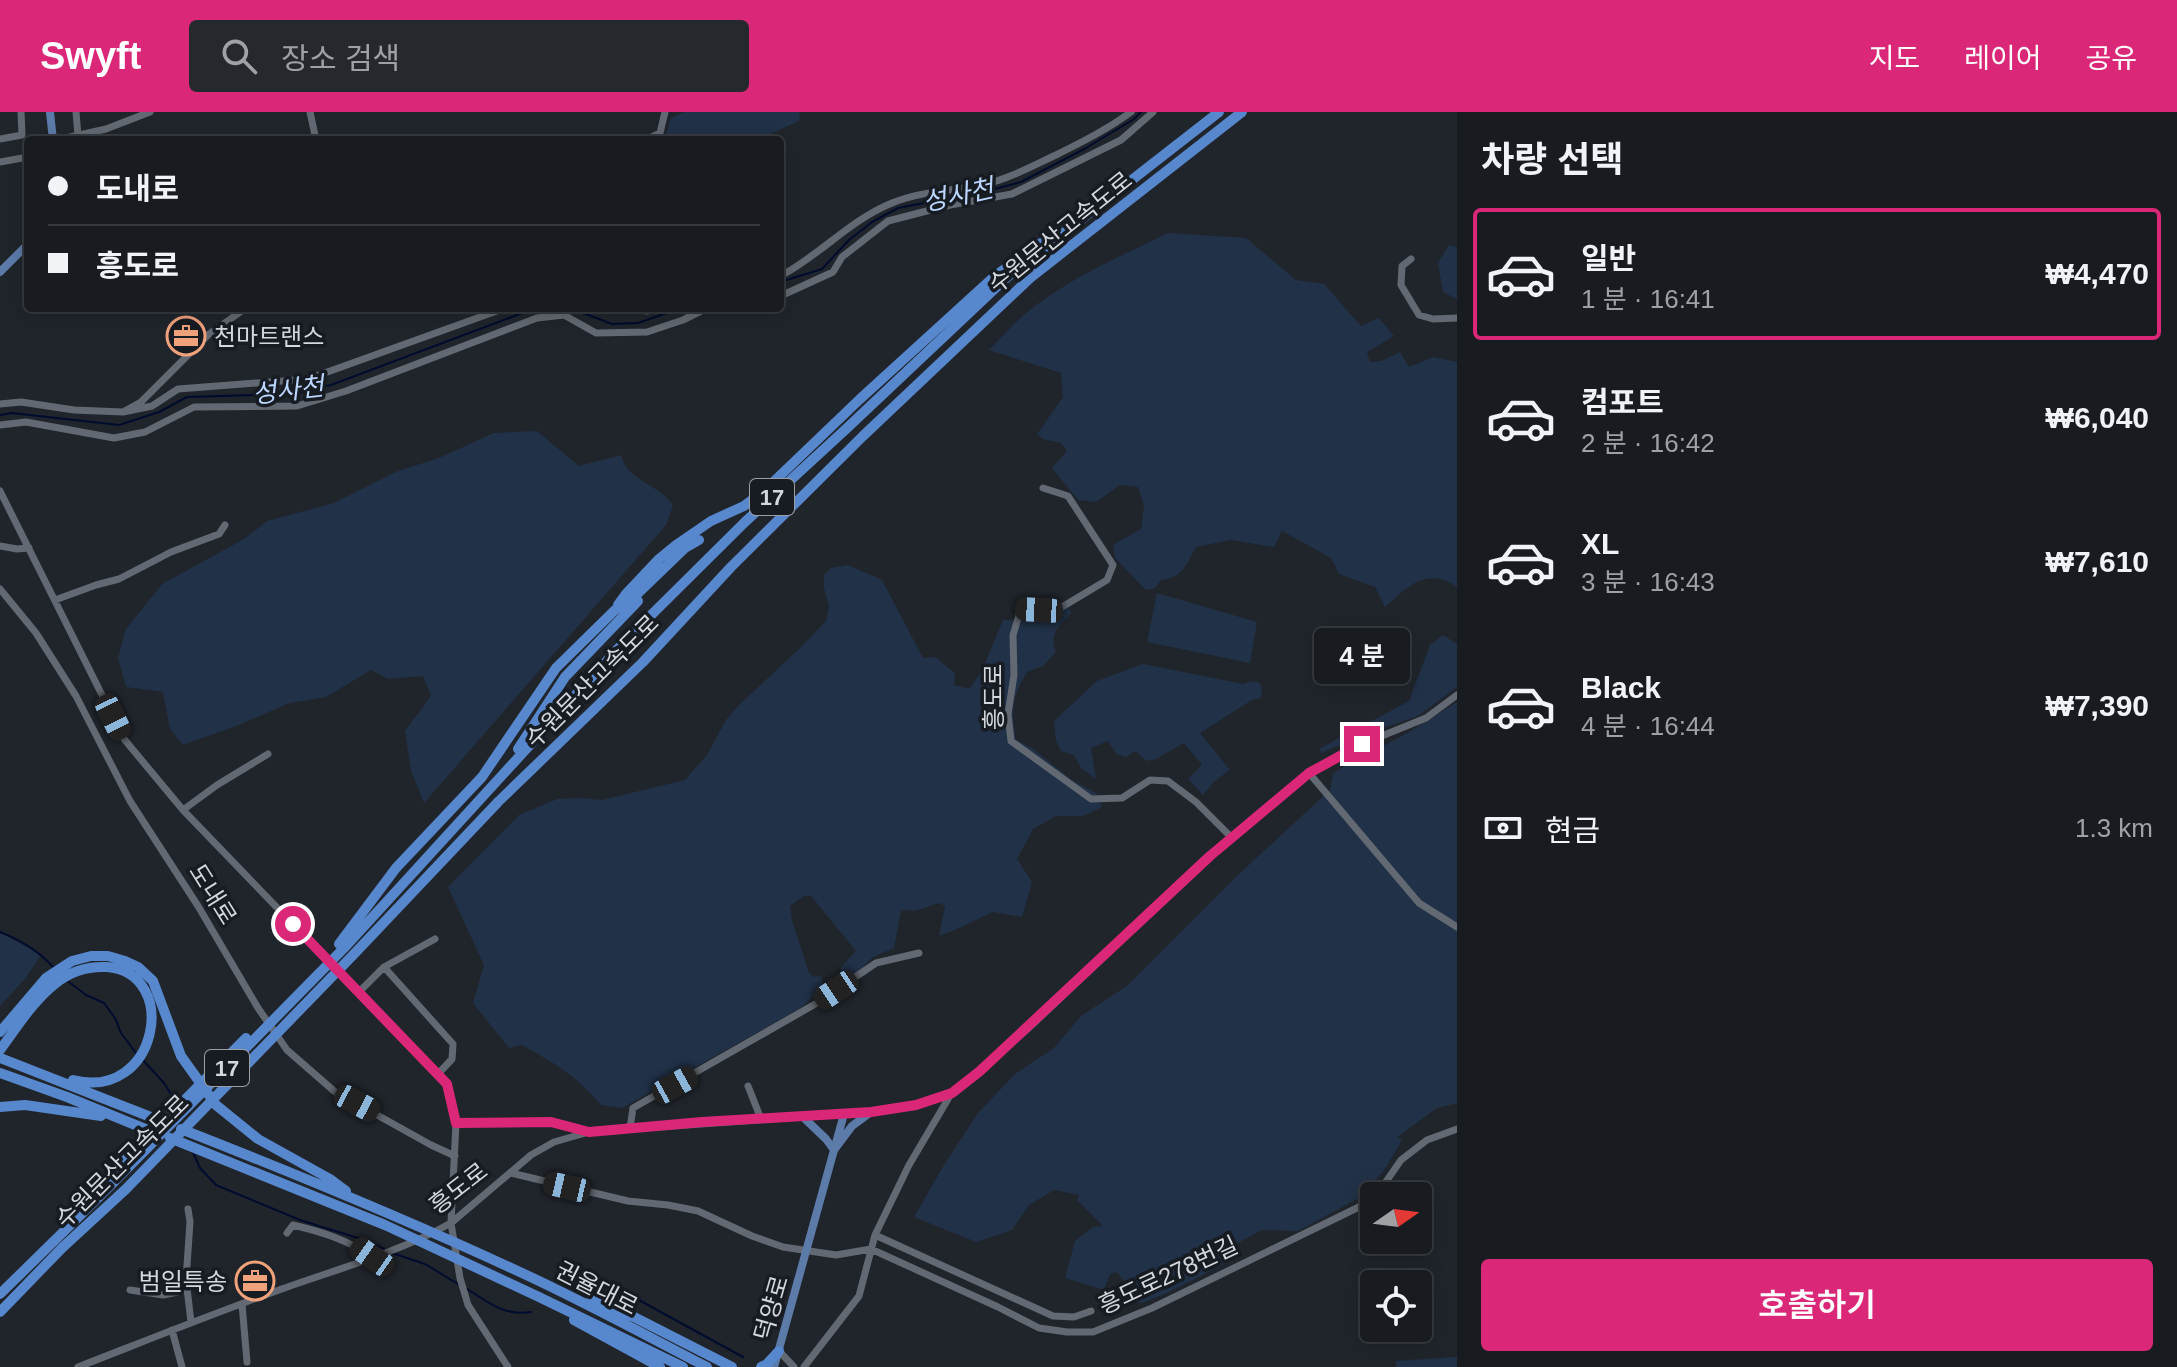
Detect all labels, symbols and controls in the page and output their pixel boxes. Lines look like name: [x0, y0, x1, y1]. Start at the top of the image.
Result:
search box: [189, 20, 749, 92]
icon: search: [217, 34, 261, 78]
text: Swyft: [40, 35, 141, 77]
text: 장소 검색: [281, 42, 400, 75]
text: 지도: [1869, 43, 1920, 74]
text: 레이어: [1964, 43, 2041, 74]
text: 공유: [2085, 43, 2137, 74]
text: 차량 선택: [1481, 139, 1623, 180]
street label: 수원문산고속도로: [983, 166, 1137, 298]
text: 도내로: [96, 172, 179, 205]
water label: 성사천: [920, 172, 999, 217]
icon: car: [1485, 238, 1557, 310]
text: 일반: [1581, 242, 1636, 275]
text: 흥도로: [96, 249, 179, 282]
text: ₩4,470: [2046, 257, 2149, 290]
text: 1 분 · 16:41: [1581, 284, 1715, 314]
office icon: 천마트랜스: [165, 315, 207, 357]
place label: 천마트랜스: [214, 323, 324, 350]
water label: 성사천: [251, 370, 328, 409]
icon: car: [1485, 382, 1557, 454]
text: 컴포트: [1581, 386, 1664, 419]
text: ₩6,040: [2046, 401, 2149, 434]
text: 2 분 · 16:42: [1581, 428, 1715, 458]
road number: 17: [750, 479, 794, 515]
icon: car: [1485, 526, 1557, 598]
text: XL: [1581, 527, 1619, 560]
text: ₩7,610: [2046, 545, 2149, 578]
text: 3 분 · 16:43: [1581, 567, 1715, 597]
car: [1014, 597, 1064, 623]
street label: 수원문산고속도로: [520, 609, 664, 753]
callout: 4 분: [1314, 628, 1410, 684]
text: 4 분: [1339, 641, 1385, 671]
street label: 흥도로: [980, 664, 1007, 730]
icon: car: [1485, 670, 1557, 742]
text: Black: [1581, 671, 1661, 704]
text: ₩7,390: [2046, 689, 2149, 722]
car: [92, 690, 134, 744]
text: 4 분 · 16:44: [1581, 711, 1715, 741]
route end: [1344, 726, 1380, 762]
icon: cash: [1481, 806, 1525, 850]
text: 1.3 km: [2075, 813, 2153, 843]
text: 현금: [1545, 814, 1600, 847]
street label: 도내로: [184, 859, 242, 929]
route start: [275, 906, 311, 942]
car: [809, 967, 863, 1013]
road number: 17: [205, 1050, 249, 1086]
car: [648, 1063, 702, 1107]
car: [330, 1081, 384, 1125]
street label: 수원문산고속도로: [50, 1089, 194, 1233]
street label: 흥도로: [424, 1157, 492, 1219]
car: [541, 1170, 593, 1204]
north arrow: [1360, 1182, 1432, 1254]
map controls: [1360, 1182, 1432, 1342]
street label: 흥도로278번길: [1094, 1231, 1242, 1319]
car: [345, 1233, 399, 1281]
street label: 권율대로: [552, 1256, 642, 1320]
button: 호출하기: [1481, 1259, 2153, 1351]
office icon: 범일특송: [234, 1260, 276, 1302]
place label: 범일특송: [139, 1268, 227, 1295]
button: locate: [1360, 1270, 1432, 1342]
street label: 덕양로: [749, 1272, 793, 1344]

